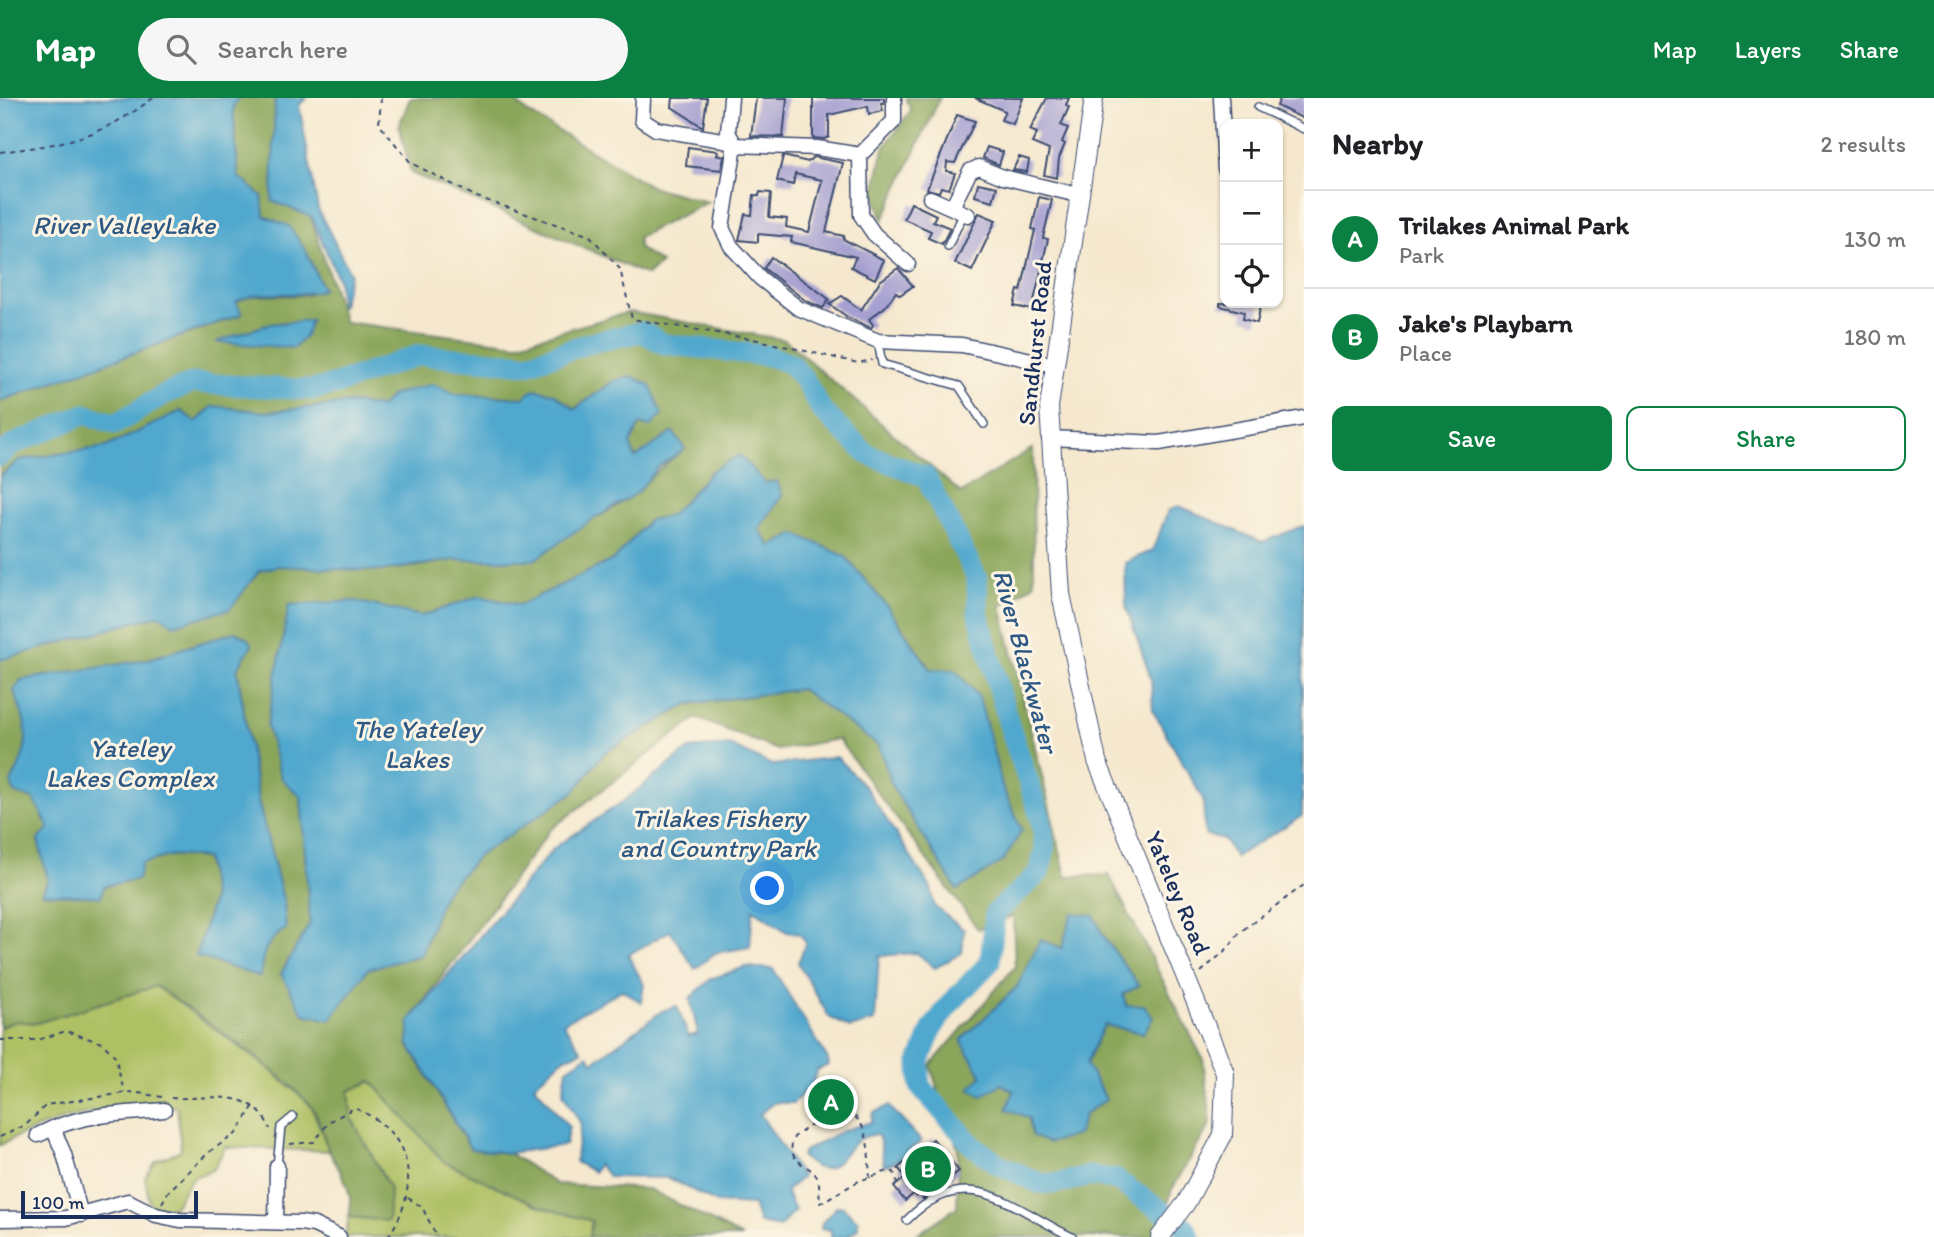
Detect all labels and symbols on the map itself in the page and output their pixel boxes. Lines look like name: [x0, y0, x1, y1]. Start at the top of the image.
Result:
water label: River ValleyLake: [33, 209, 217, 241]
street label: Sandhurst Road: [1011, 259, 1058, 427]
water label: River Blackwater: [986, 566, 1067, 759]
water label: The Yateley Lakes: [353, 713, 484, 775]
water label: Yateley Lakes Complex: [46, 732, 216, 794]
water label: Trilakes Fishery and Country Park: [620, 802, 818, 864]
street label: Yateley Road: [1139, 827, 1218, 959]
your location: [750, 871, 784, 905]
pin: A: [808, 1076, 854, 1128]
pin: B: [905, 1143, 951, 1195]
scale bar: [21, 1188, 198, 1220]

